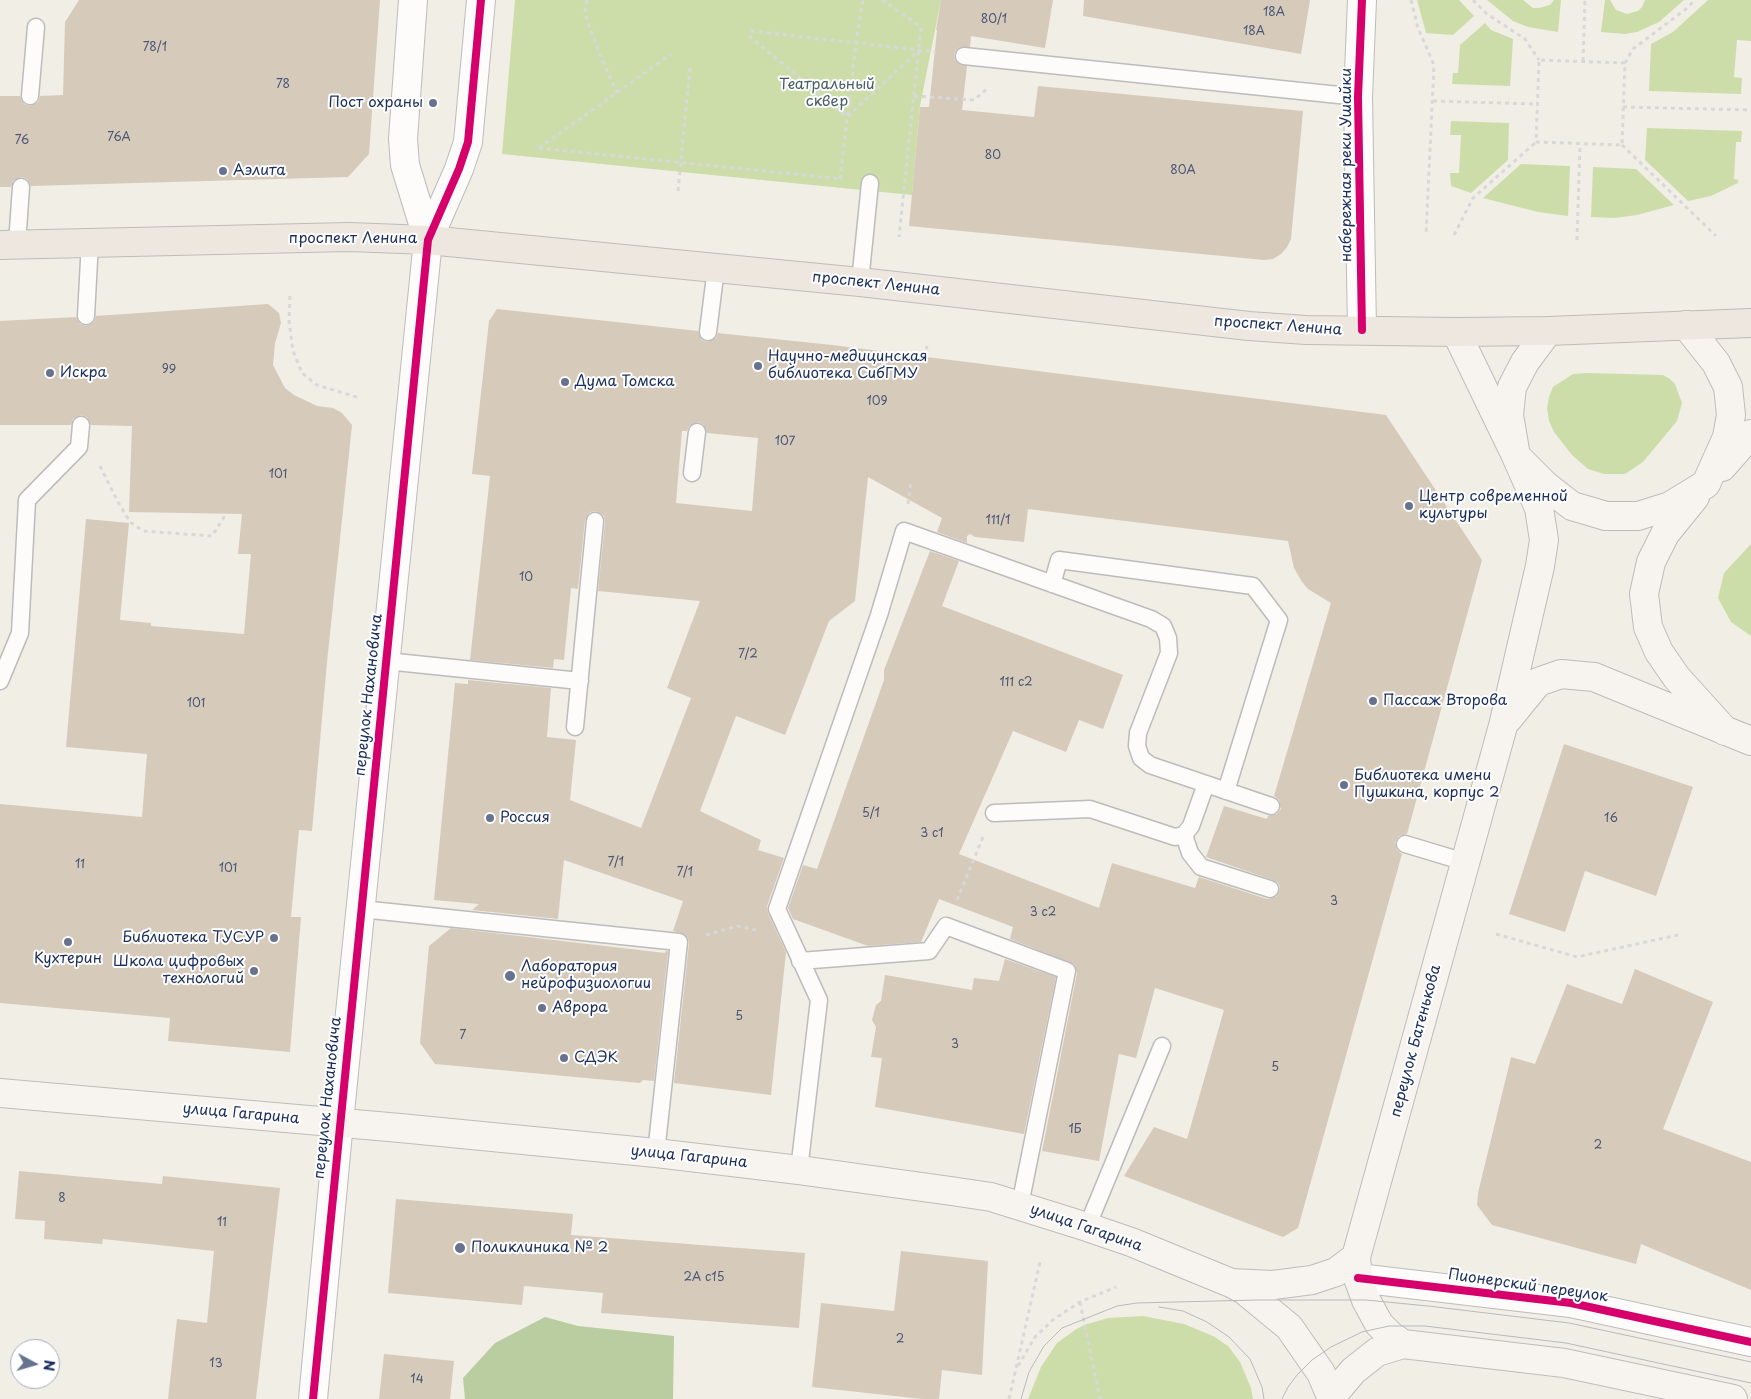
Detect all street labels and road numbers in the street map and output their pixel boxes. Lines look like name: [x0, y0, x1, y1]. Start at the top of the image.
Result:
street label: набережная реки Ушайки: [1338, 68, 1356, 262]
street label: проспект Ленина: [289, 230, 417, 248]
street label: проспект Ленина: [811, 268, 941, 300]
street label: проспект Ленина: [1213, 313, 1343, 339]
street label: переулок Нахановича: [352, 613, 386, 777]
street label: переулок Батенькова: [1387, 963, 1445, 1119]
street label: переулок Нахановича: [311, 1016, 345, 1180]
street label: улица Гагарина: [182, 1100, 300, 1128]
street label: улица Гагарина: [630, 1142, 748, 1172]
street label: улица Гагарина: [1028, 1200, 1144, 1256]
street label: Пионерский переулок: [1447, 1266, 1609, 1306]

